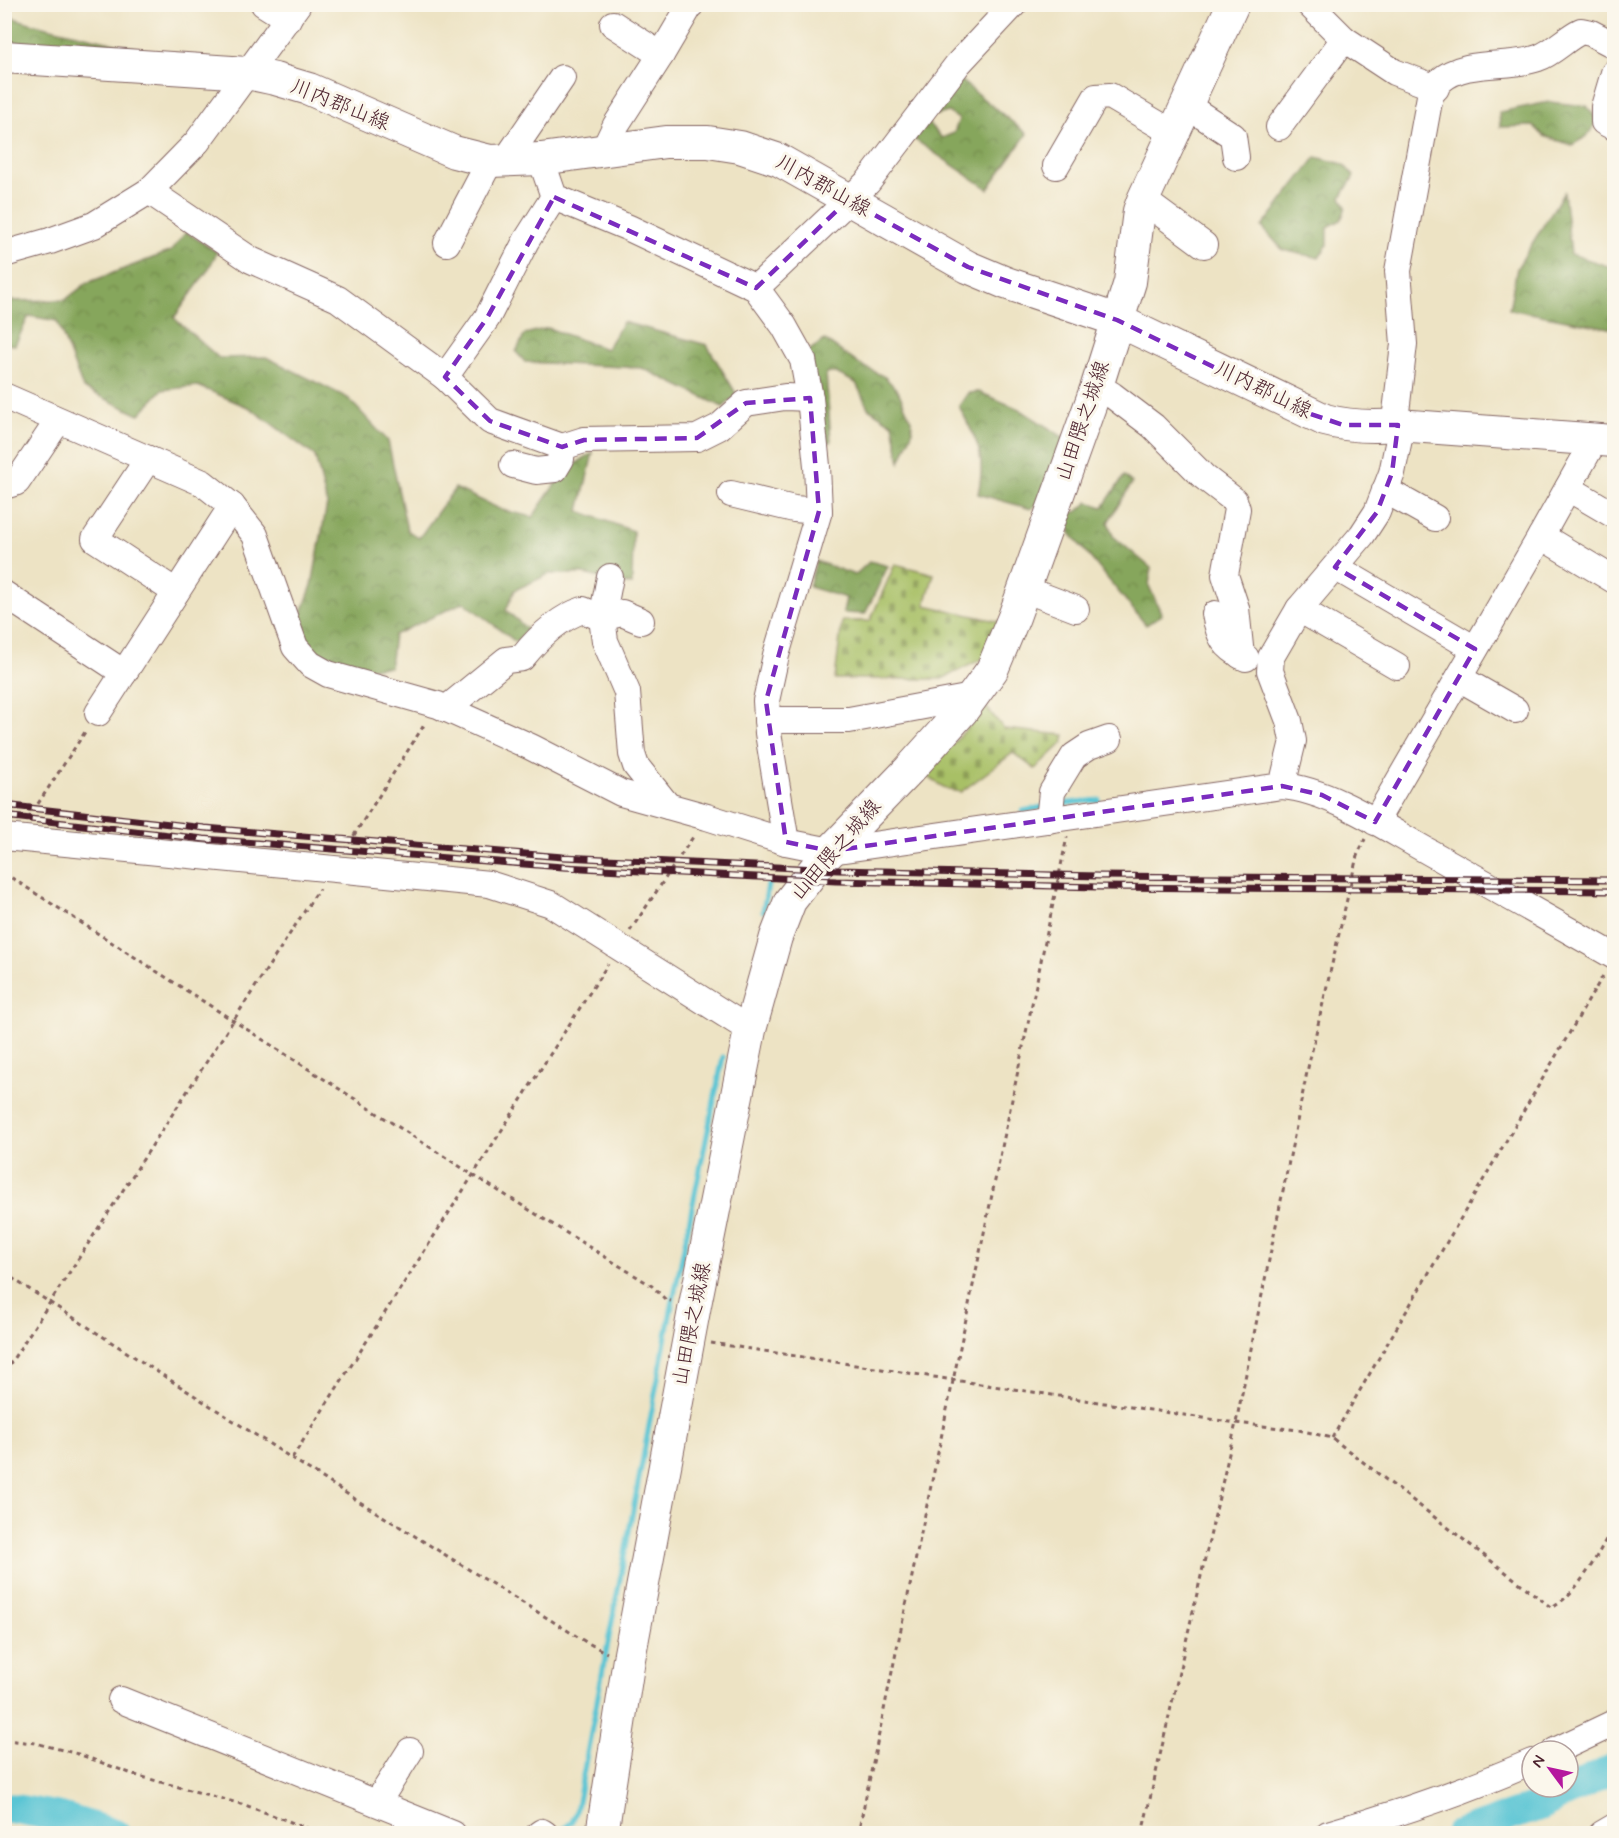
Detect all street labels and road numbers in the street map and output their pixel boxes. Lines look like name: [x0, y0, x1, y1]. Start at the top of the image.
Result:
street label: 川内郡山線: [286, 72, 394, 138]
street label: 川内郡山線: [770, 148, 876, 224]
street label: 川内郡山線: [1210, 354, 1316, 426]
street label: 山田隈之城線: [1049, 357, 1117, 485]
street label: 山田隈之城線: [784, 793, 888, 907]
street label: 山田隈之城線: [666, 1259, 718, 1389]

